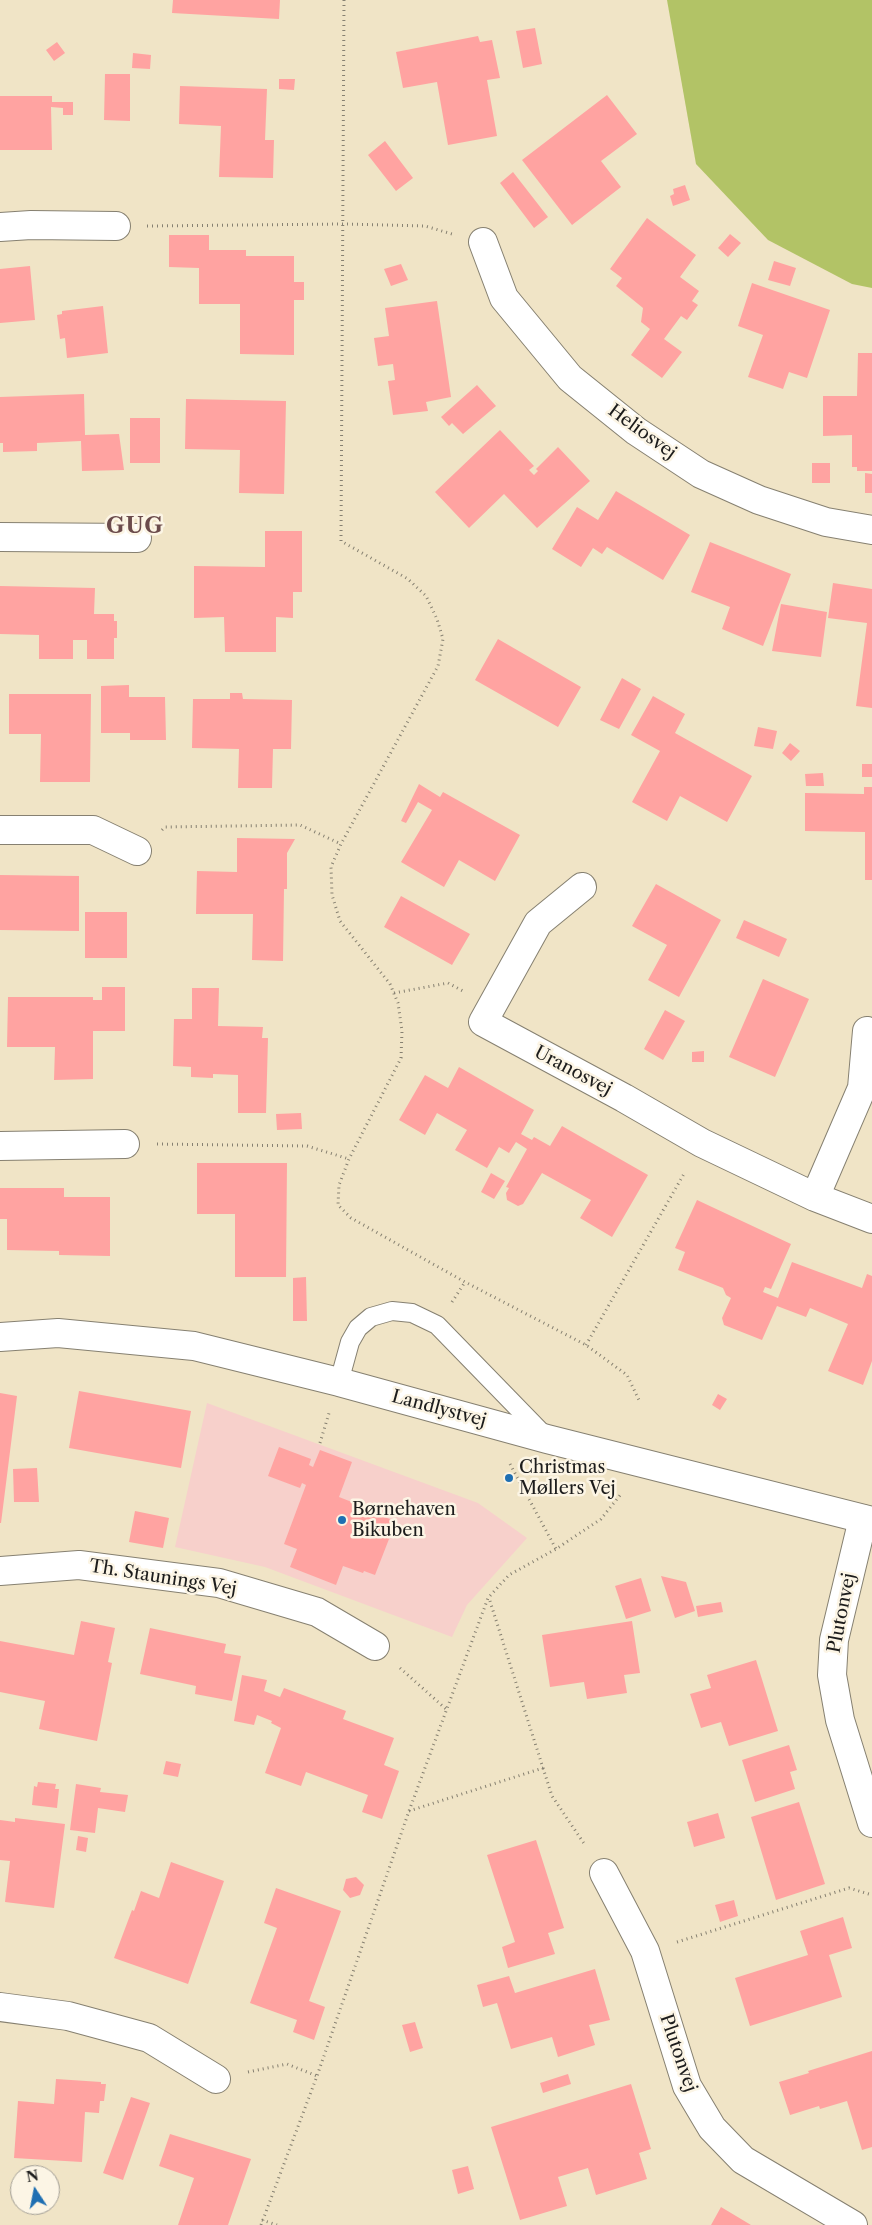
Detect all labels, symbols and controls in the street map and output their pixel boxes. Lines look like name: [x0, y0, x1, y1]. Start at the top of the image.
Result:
street label: Heliosvej: [604, 400, 680, 464]
district label: GUG: [106, 514, 164, 540]
street label: Uranosvej: [530, 1042, 616, 1100]
street label: Landlystvej: [389, 1386, 489, 1432]
place label: Christmas Møllers Vej: [519, 1457, 616, 1500]
marker: Christmas Møllers Vej: [503, 1472, 515, 1484]
place label: Børnehaven Bikuben: [352, 1499, 456, 1542]
marker: Børnehaven Bikuben: [336, 1514, 348, 1526]
street label: Th. Staunings Vej: [88, 1556, 238, 1600]
street label: Plutonvej: [824, 1571, 860, 1655]
street label: Plutonvej: [655, 2011, 701, 2095]
north arrow: [10, 2165, 60, 2215]
text: N: [25, 2166, 40, 2186]

